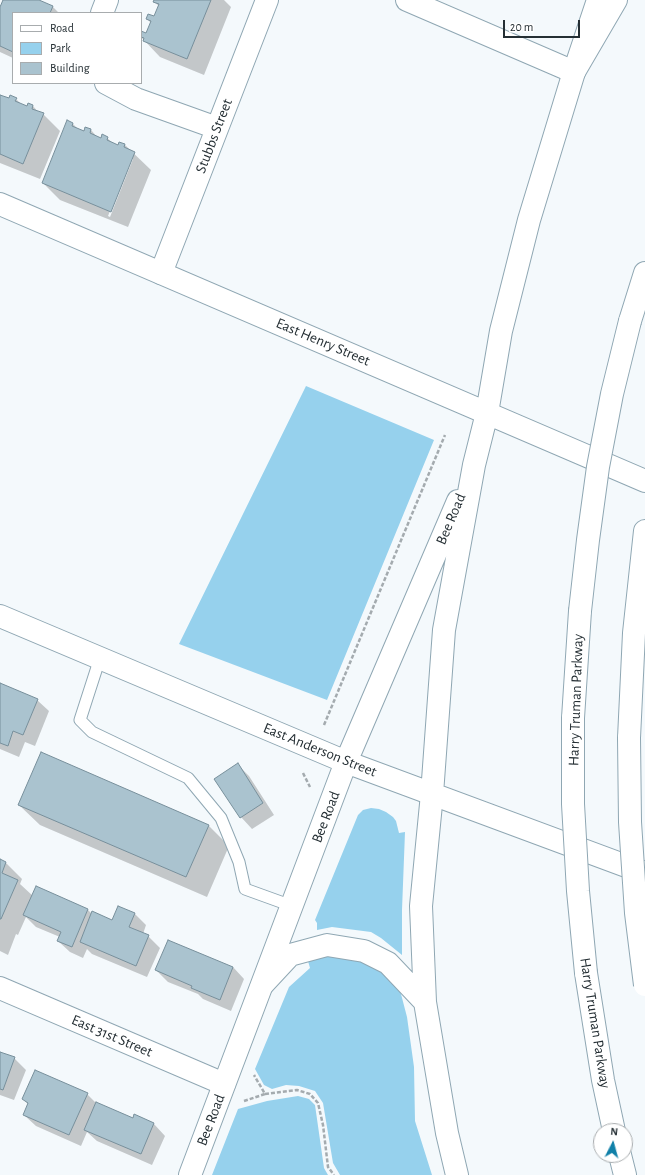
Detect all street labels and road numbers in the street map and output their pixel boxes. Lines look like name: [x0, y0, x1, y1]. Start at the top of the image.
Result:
street label: Stubbs Street: [192, 96, 236, 176]
street label: East Henry Street: [273, 314, 373, 370]
street label: Bee Road: [432, 491, 470, 547]
street label: Harry Truman Parkway: [565, 634, 587, 766]
street label: East Anderson Street: [261, 719, 379, 781]
street label: Bee Road: [308, 789, 344, 845]
street label: Harry Truman Parkway: [576, 956, 614, 1090]
street label: East 31st Street: [69, 1011, 155, 1061]
street label: Bee Road: [193, 1092, 229, 1148]

